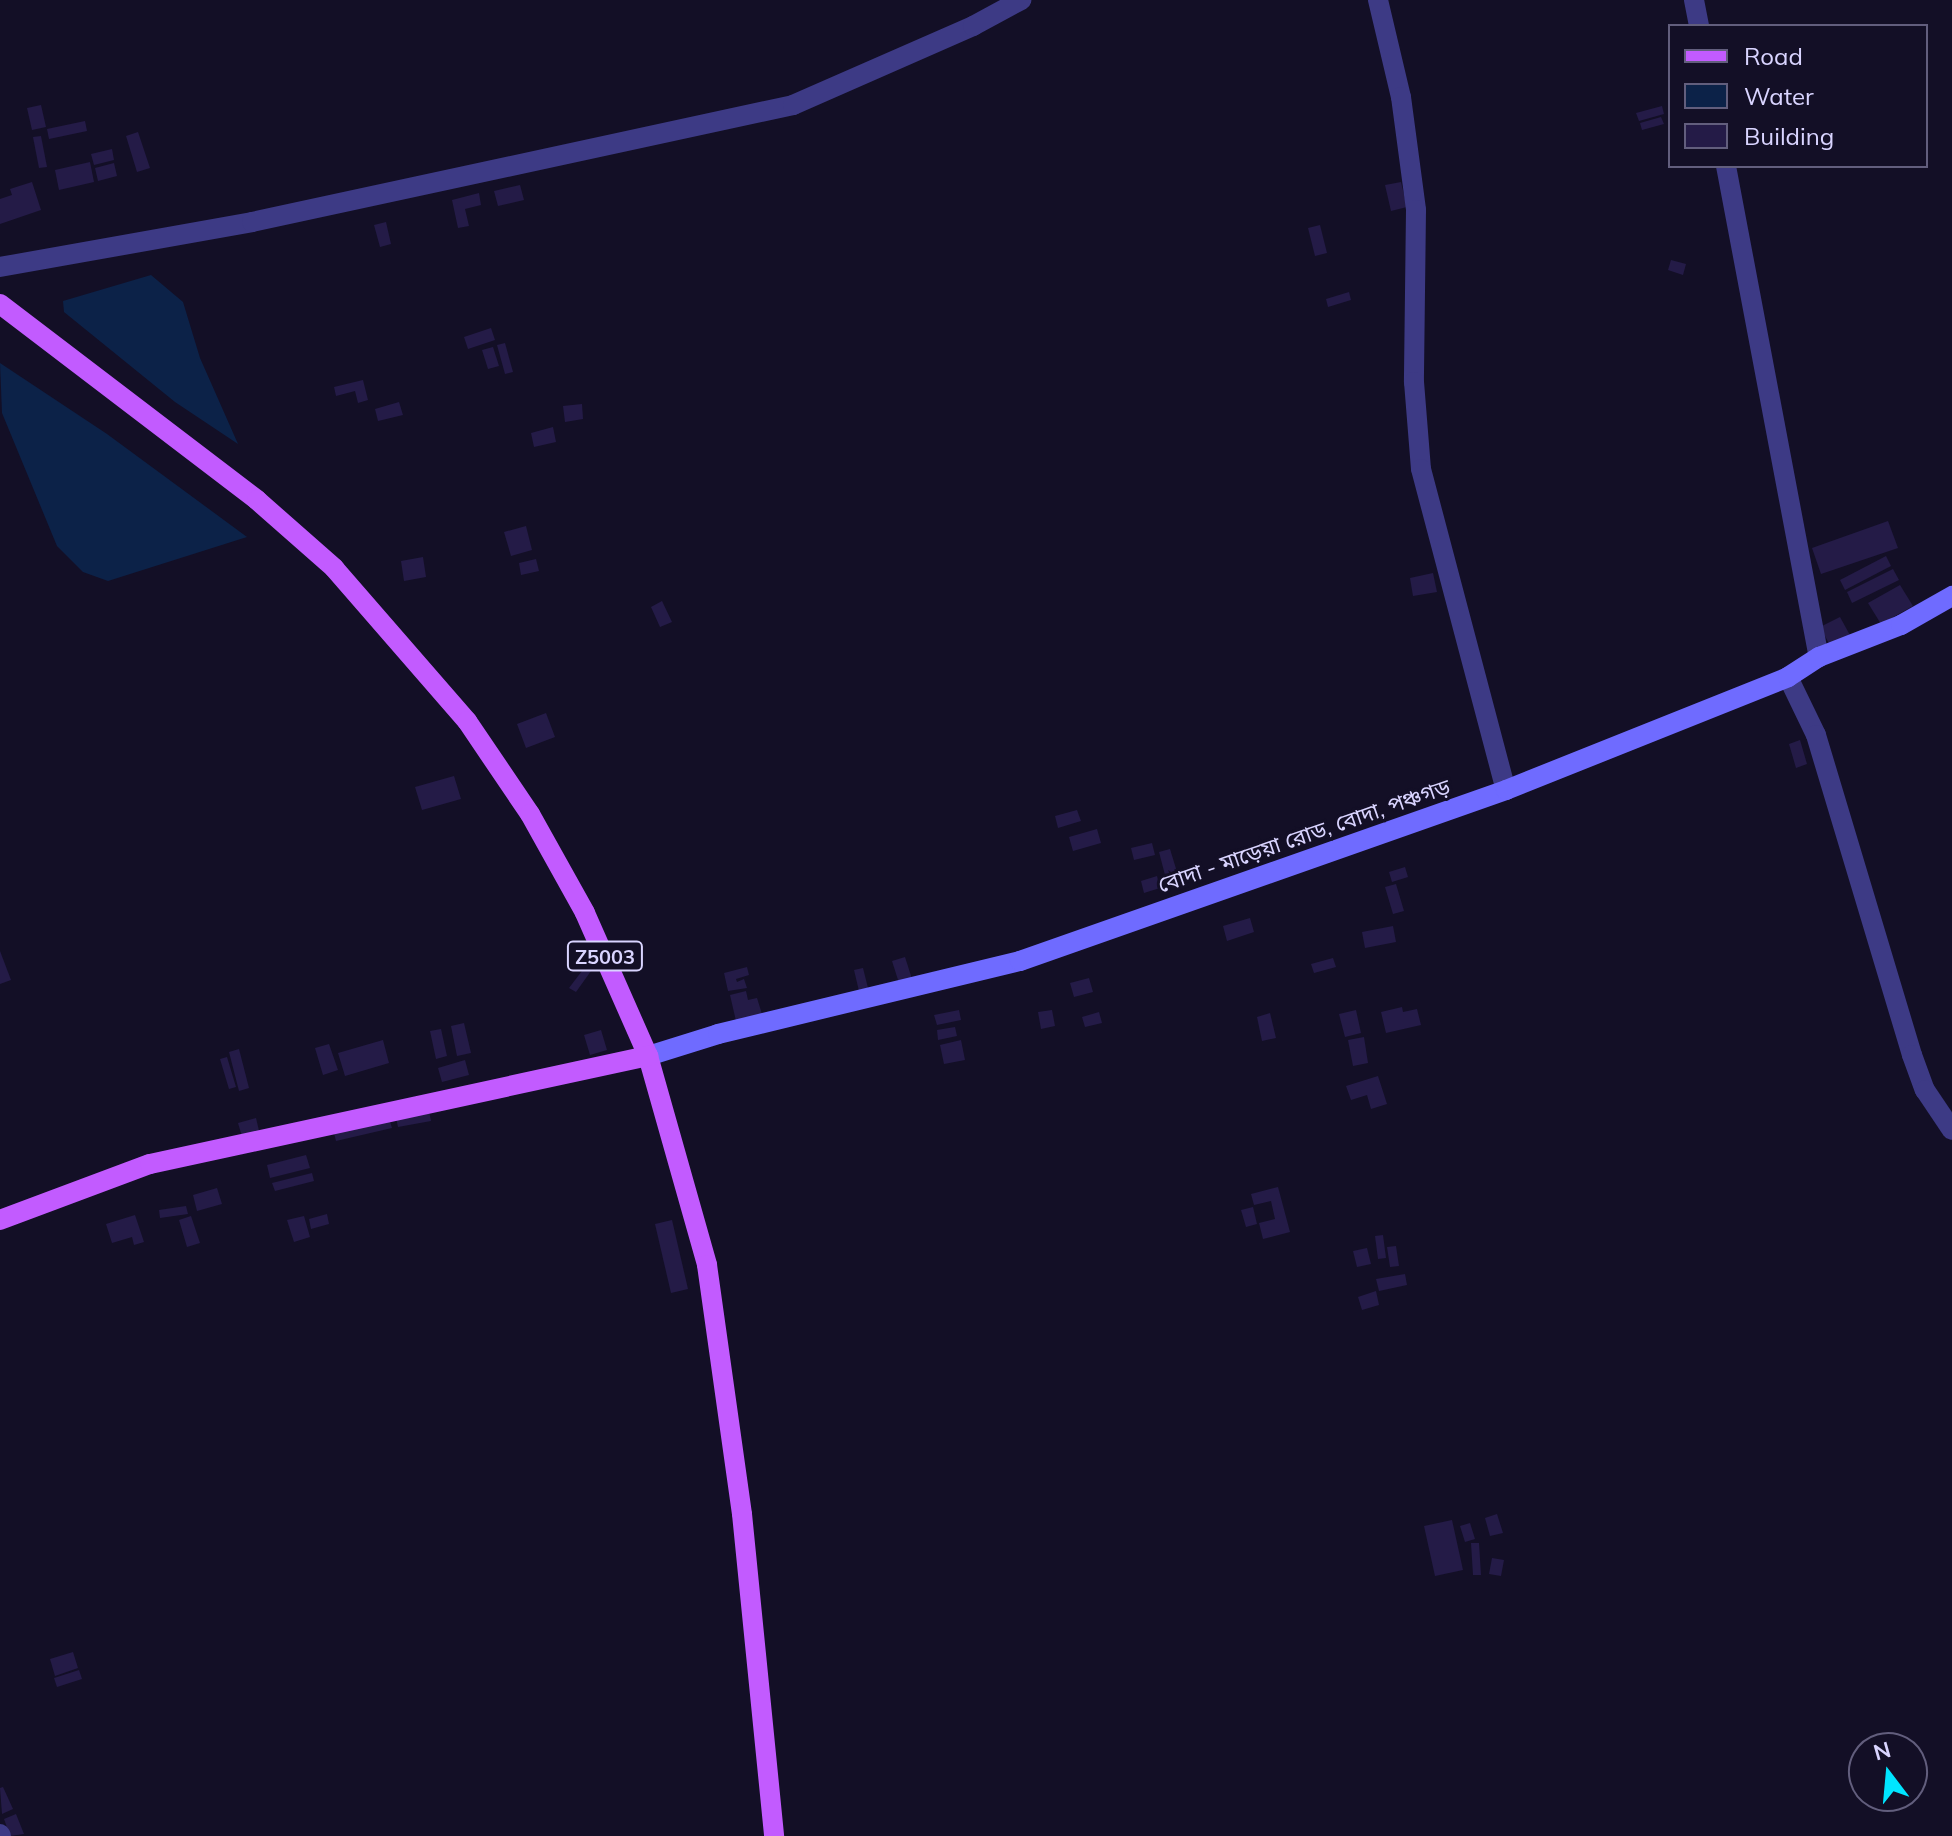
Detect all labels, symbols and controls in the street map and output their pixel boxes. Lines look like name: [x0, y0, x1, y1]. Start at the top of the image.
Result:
legend: [1668, 24, 1928, 168]
text: Road: [1744, 41, 1803, 71]
text: Water: [1744, 81, 1814, 111]
text: Building: [1744, 121, 1834, 151]
street label: বোদা - মাড়েয়া রোড, বোদা, পঞ্চগড়: [1154, 773, 1454, 899]
road number: Z5003: [565, 940, 645, 972]
north arrow: [1848, 1732, 1928, 1812]
text: N: [1870, 1735, 1894, 1767]

